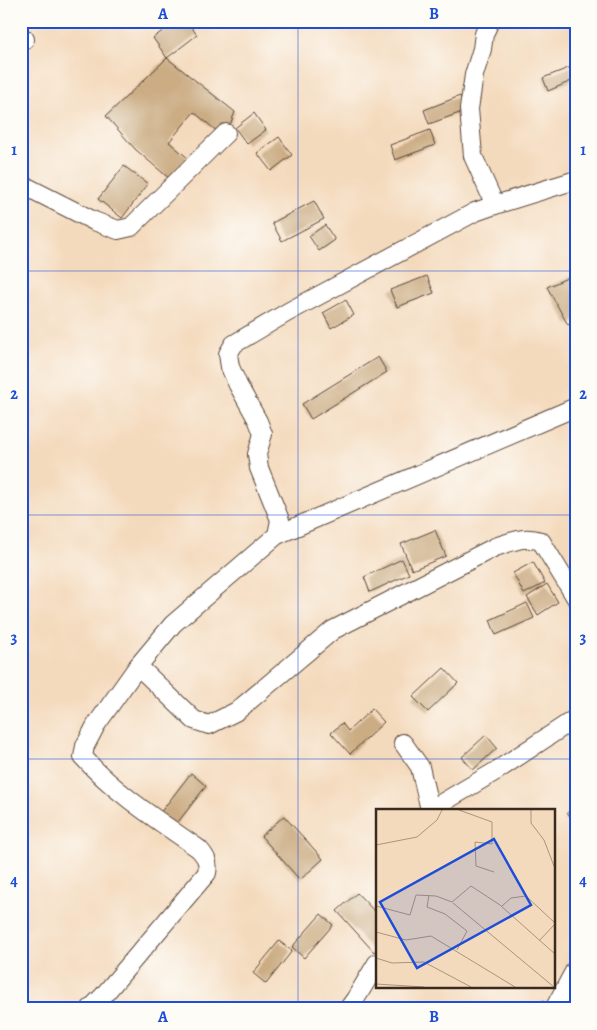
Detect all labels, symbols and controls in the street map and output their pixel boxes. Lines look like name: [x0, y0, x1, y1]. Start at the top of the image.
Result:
text: A: [157, 3, 169, 25]
text: B: [429, 3, 439, 25]
text: 1: [11, 139, 17, 161]
text: 1: [580, 139, 586, 161]
text: 2: [10, 383, 18, 405]
text: 2: [579, 383, 587, 405]
text: 3: [11, 627, 18, 649]
text: 3: [580, 627, 587, 649]
inset map: [376, 809, 554, 988]
text: 4: [10, 870, 18, 892]
text: 4: [579, 870, 587, 892]
text: A: [157, 1006, 169, 1028]
text: B: [429, 1006, 439, 1028]

